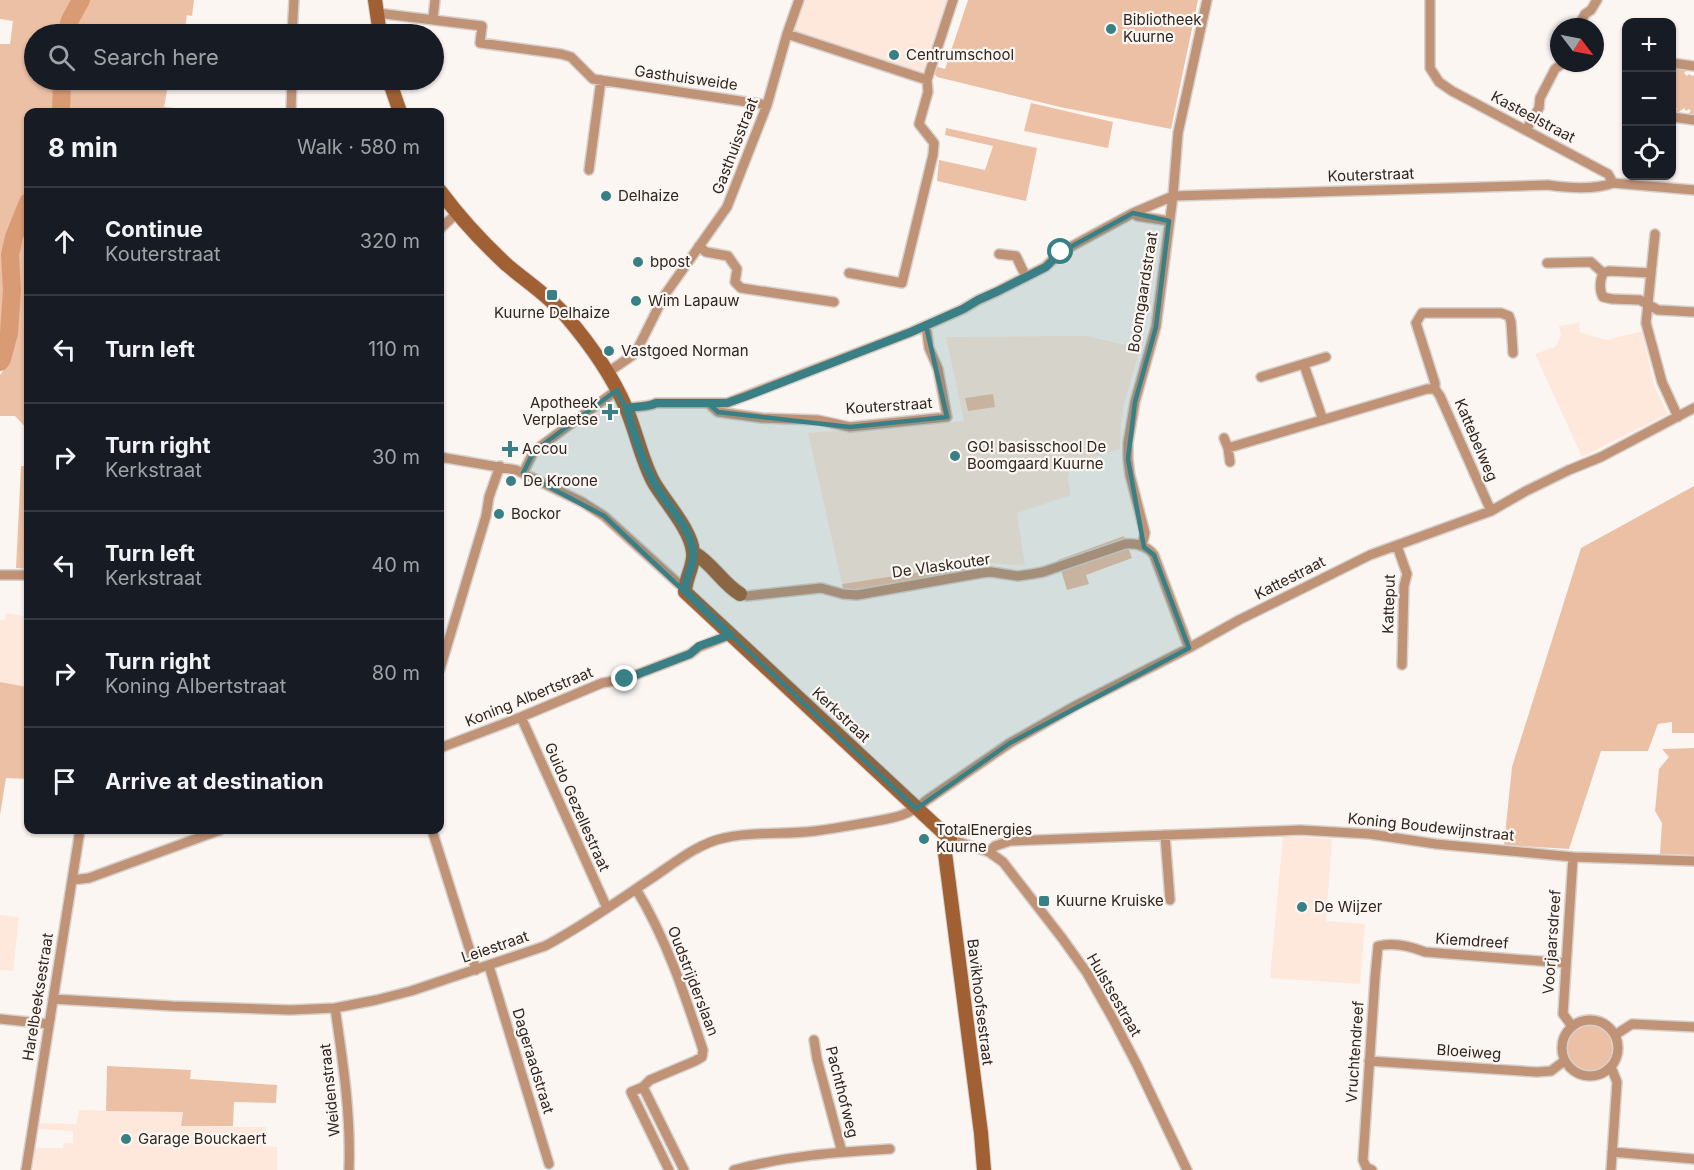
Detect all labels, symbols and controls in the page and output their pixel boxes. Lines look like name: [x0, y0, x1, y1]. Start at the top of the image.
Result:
place label: Bibliotheek Kuurne: [1123, 10, 1202, 46]
north arrow: [1550, 18, 1604, 72]
map controls: [1622, 18, 1676, 180]
button: +: [1622, 18, 1676, 72]
marker: Bibliotheek Kuurne: [1104, 22, 1118, 36]
search box: [24, 24, 444, 90]
icon: search: [45, 41, 78, 74]
text: Search here: [93, 44, 219, 70]
place label: Centrumschool: [906, 45, 1014, 64]
marker: Centrumschool: [887, 48, 901, 62]
street label: Gasthuisweide: [633, 61, 739, 94]
button: −: [1622, 72, 1676, 126]
street label: Kasteelstraat: [1488, 86, 1579, 147]
street label: Gasthuisstraat: [707, 95, 762, 197]
button: locate: [1622, 126, 1676, 180]
text: 8 min: [48, 132, 118, 163]
text: Walk · 580 m: [297, 135, 420, 159]
street label: Kouterstraat: [1327, 163, 1415, 186]
place label: Delhaize: [618, 186, 679, 205]
marker: Delhaize: [599, 189, 613, 203]
text: Continue: [105, 216, 203, 242]
icon: ahead: [48, 225, 81, 258]
text: 320 m: [360, 229, 420, 253]
street label: Boomgaardstraat: [1124, 230, 1161, 354]
route start: [1047, 238, 1073, 264]
text: Kouterstraat: [105, 242, 221, 266]
place label: bpost: [650, 252, 690, 271]
marker: bpost: [631, 255, 645, 269]
marker: Kuurne Delhaize: [545, 288, 559, 302]
place label: Wim Lapauw: [648, 291, 740, 310]
marker: Wim Lapauw: [629, 294, 643, 308]
place label: Kuurne Delhaize: [494, 303, 610, 322]
icon: left: [48, 333, 81, 366]
text: Turn left: [105, 336, 195, 362]
text: 110 m: [368, 337, 420, 361]
place label: Vastgoed Norman: [621, 341, 749, 360]
marker: Vastgoed Norman: [602, 344, 616, 358]
place label: Apotheek Verplaetse: [522, 393, 599, 429]
street label: Kouterstraat: [845, 393, 933, 418]
street label: Kattebelweg: [1451, 396, 1502, 484]
marker: Apotheek Verplaetse: [603, 405, 617, 419]
text: Turn right: [105, 432, 211, 458]
place label: GO! basisschool De Boomgaard Kuurne: [967, 437, 1106, 473]
place label: Accou: [522, 439, 567, 458]
icon: right: [48, 441, 81, 474]
marker: Accou: [503, 442, 517, 456]
text: 30 m: [372, 445, 420, 469]
marker: GO! basisschool De Boomgaard Kuurne: [948, 449, 962, 463]
text: Kerkstraat: [105, 458, 202, 482]
place label: De Kroone: [523, 471, 598, 490]
marker: De Kroone: [504, 474, 518, 488]
place label: Bockor: [511, 504, 561, 523]
marker: Bockor: [492, 507, 506, 521]
text: Turn left: [105, 540, 195, 566]
icon: left: [48, 549, 81, 582]
street label: De Vlaskouter: [891, 549, 992, 582]
street label: Kattestraat: [1251, 552, 1328, 603]
text: 40 m: [371, 553, 420, 577]
text: Kerkstraat: [105, 566, 202, 590]
street label: Katteput: [1378, 574, 1399, 634]
text: Turn right: [105, 648, 211, 674]
icon: right: [48, 657, 81, 690]
text: 80 m: [372, 661, 420, 685]
street label: Koning Albertstraat: [462, 662, 596, 731]
route end: [611, 665, 637, 691]
text: Koning Albertstraat: [105, 674, 286, 698]
street label: Kerkstraat: [808, 683, 874, 746]
street label: Guido Gezellestraat: [541, 740, 614, 874]
icon: arrive: [48, 765, 81, 798]
text: Arrive at destination: [105, 768, 324, 794]
street label: Koning Boudewijnstraat: [1347, 808, 1515, 845]
place label: TotalEnergies Kuurne: [936, 820, 1032, 856]
marker: TotalEnergies Kuurne: [917, 832, 931, 846]
street label: Voorjaarsdreef: [1538, 888, 1565, 995]
place label: Kuurne Kruiske: [1056, 891, 1164, 910]
marker: Kuurne Kruiske: [1037, 894, 1051, 908]
place label: De Wijzer: [1314, 897, 1383, 916]
marker: De Wijzer: [1295, 900, 1309, 914]
street label: Oudstrijderslaan: [664, 923, 723, 1039]
street label: Leiestraat: [459, 926, 531, 967]
street label: Kiemdreef: [1435, 928, 1510, 953]
street label: Harelbeeksestraat: [18, 932, 57, 1062]
street label: Bavikhoofsestraat: [963, 938, 998, 1066]
street label: Hulstsestraat: [1083, 950, 1146, 1040]
street label: Vruchtendreef: [1341, 1000, 1368, 1104]
street label: Dageraadstraat: [508, 1006, 559, 1116]
street label: Bloeiweg: [1436, 1040, 1502, 1063]
street label: Weidenstraat: [315, 1043, 344, 1138]
street label: Pachthofweg: [822, 1044, 863, 1140]
place label: Garage Bouckaert: [138, 1129, 266, 1148]
marker: Garage Bouckaert: [119, 1132, 133, 1146]

